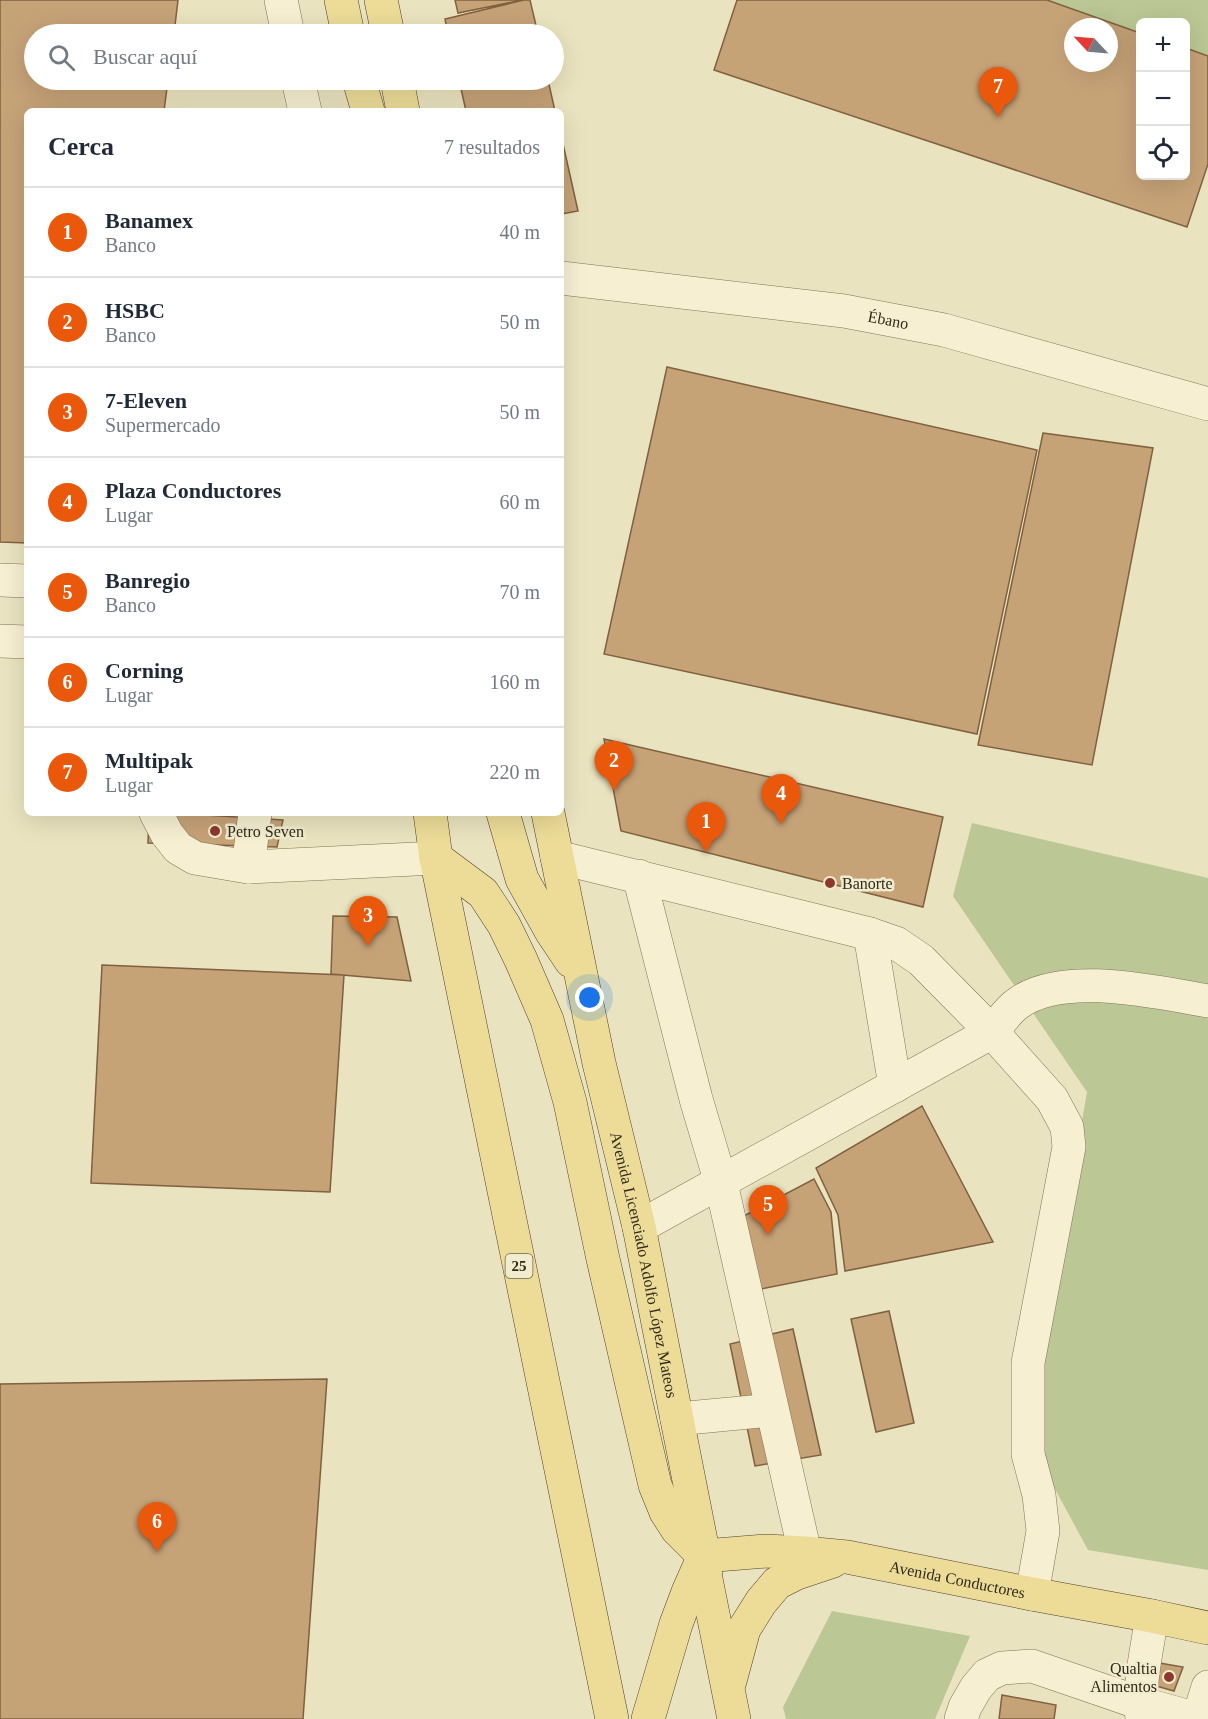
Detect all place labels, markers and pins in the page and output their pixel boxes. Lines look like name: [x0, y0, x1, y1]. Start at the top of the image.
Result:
pin: 7: [978, 68, 1018, 117]
pin: 2: [594, 742, 634, 791]
pin: 4: [762, 774, 800, 824]
pin: 1: [686, 802, 726, 852]
place label: Petro Seven: [227, 823, 304, 840]
marker: Petro Seven: [208, 824, 222, 838]
place label: Banorte: [842, 875, 893, 892]
marker: Banorte: [823, 876, 837, 890]
pin: 3: [348, 896, 388, 946]
pin: 5: [748, 1186, 788, 1235]
pin: 6: [138, 1502, 176, 1552]
place label: Qualtia Alimentos: [1090, 1660, 1157, 1695]
marker: Qualtia Alimentos: [1162, 1670, 1176, 1684]

